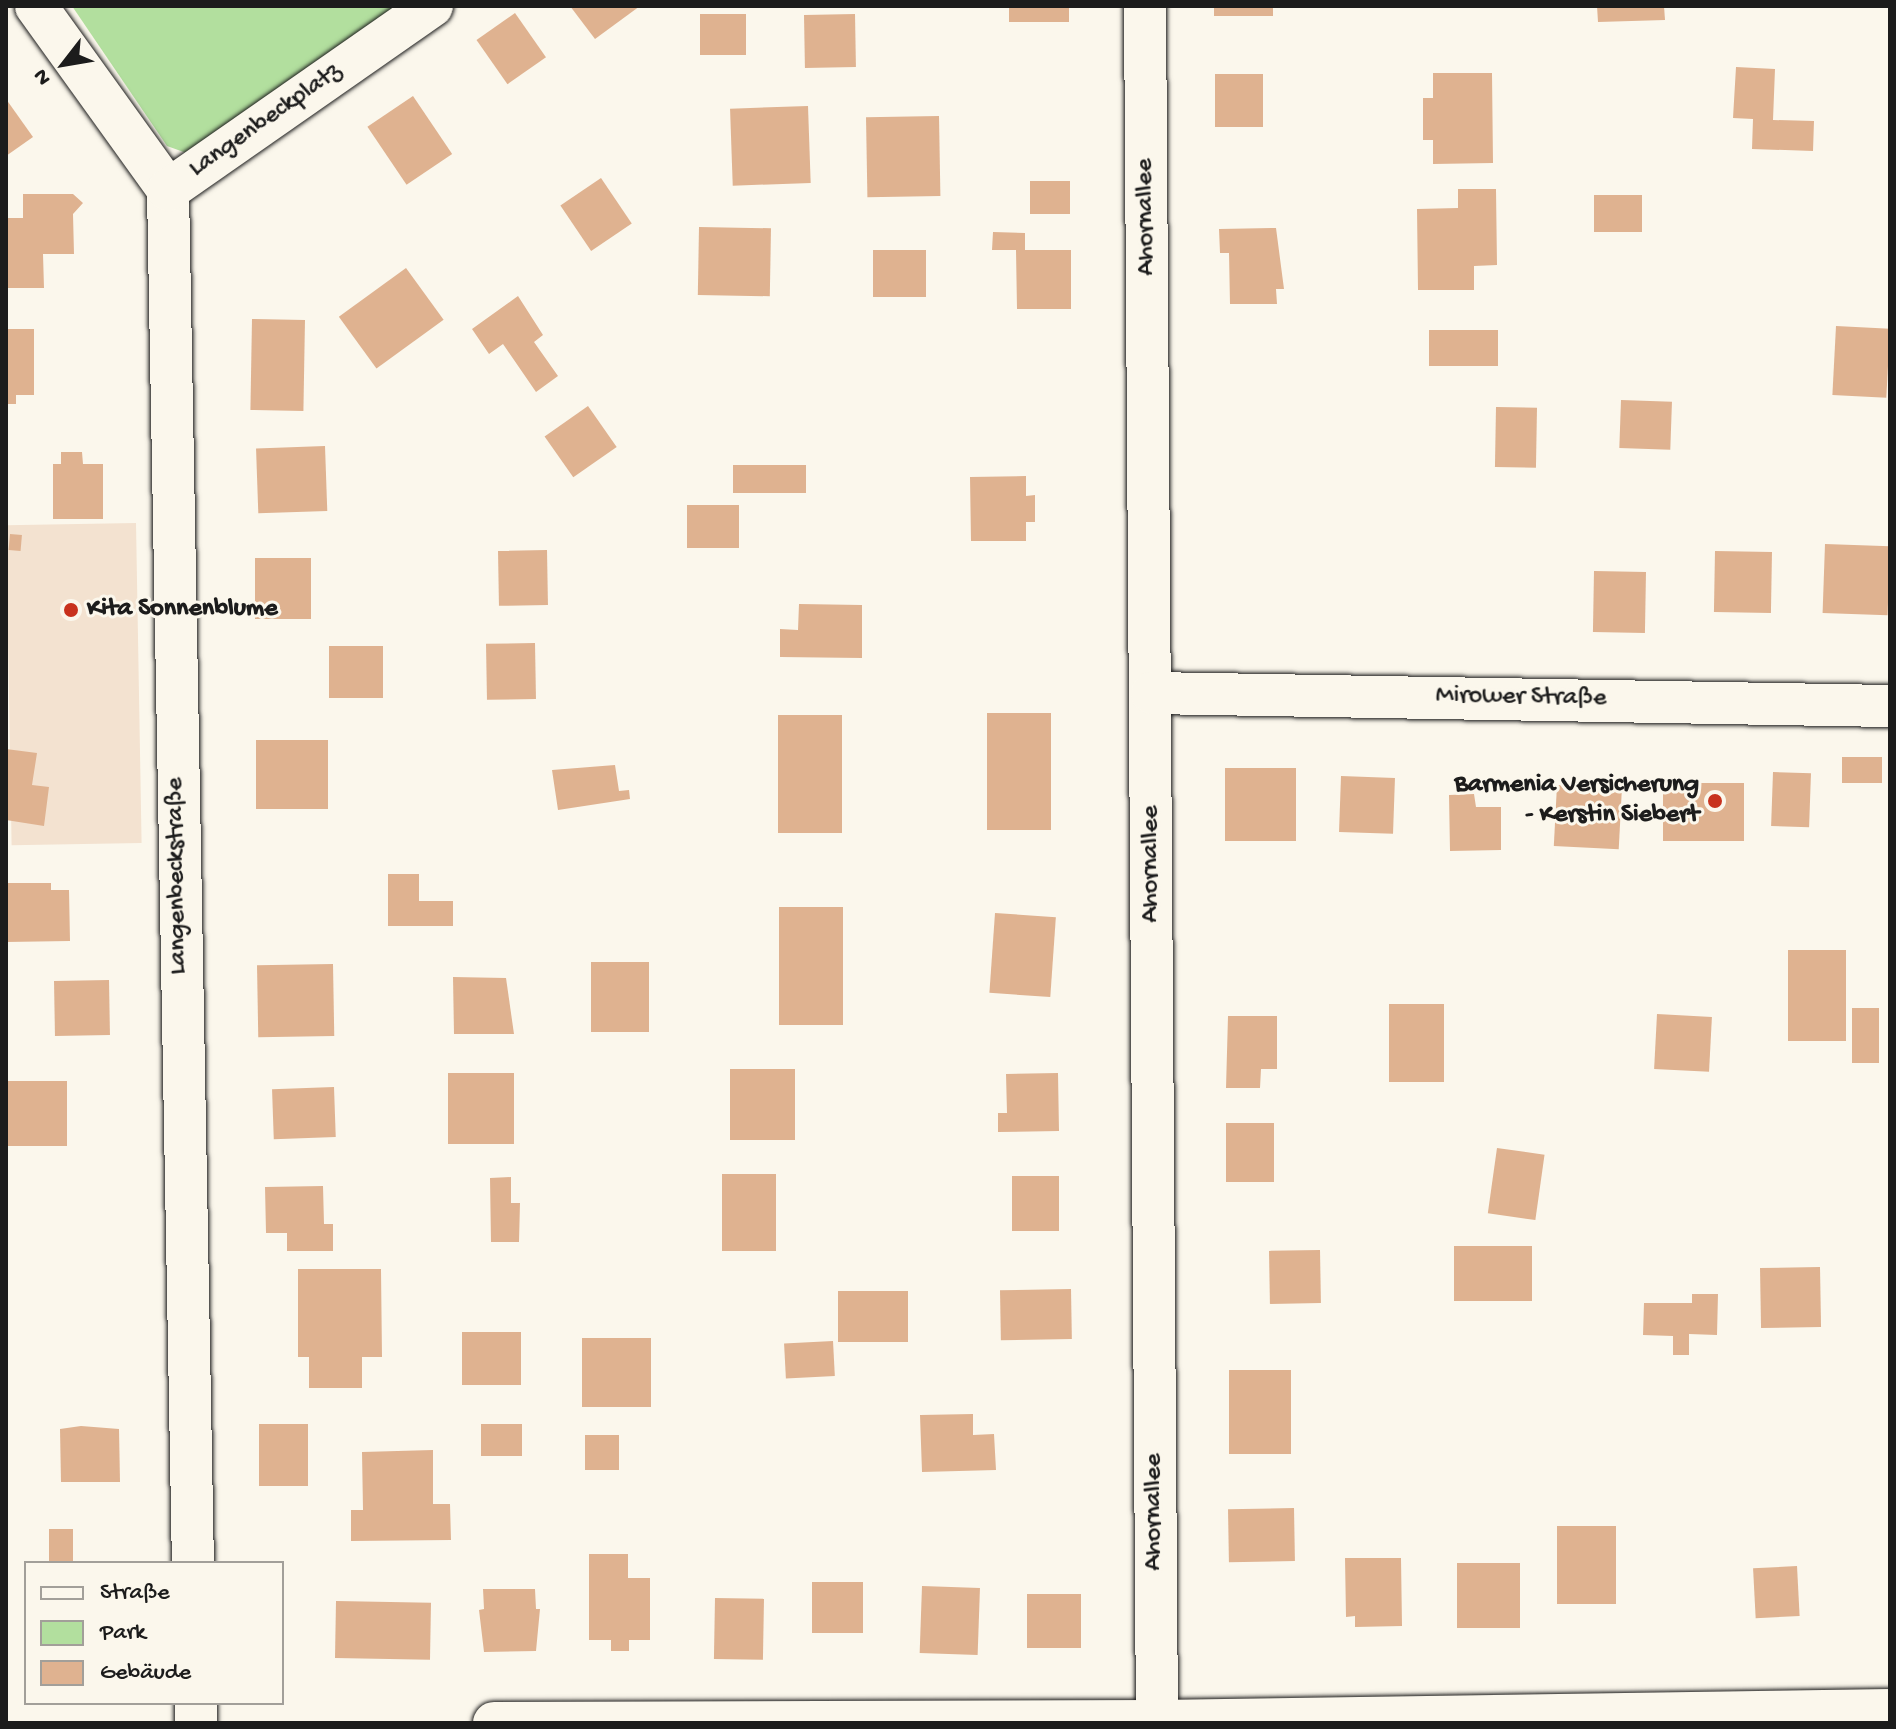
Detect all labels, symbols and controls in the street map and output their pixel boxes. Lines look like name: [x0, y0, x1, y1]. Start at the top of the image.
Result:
north arrow: [24, 24, 104, 104]
street label: Langenbeckplatz: [184, 57, 348, 185]
text: N: [29, 64, 58, 89]
street label: Ahornallee: [1130, 158, 1164, 276]
place label: Kita Sonnenblume: [87, 594, 278, 626]
marker: Kita Sonnenblume: [62, 601, 80, 619]
street label: Mirower Straße: [1435, 681, 1607, 715]
place label: Barmenia Versicherung - Kerstin Siebert: [1455, 770, 1699, 832]
street label: Langenbeckstraße: [161, 777, 195, 975]
marker: Barmenia Versicherung - Kerstin Siebert: [1706, 792, 1724, 810]
street label: Ahornallee: [1136, 805, 1168, 923]
street label: Ahornallee: [1139, 1453, 1171, 1571]
legend: [24, 1561, 284, 1705]
text: Straße: [100, 1579, 170, 1608]
text: Park: [100, 1619, 146, 1648]
text: Gebäude: [100, 1659, 191, 1688]

